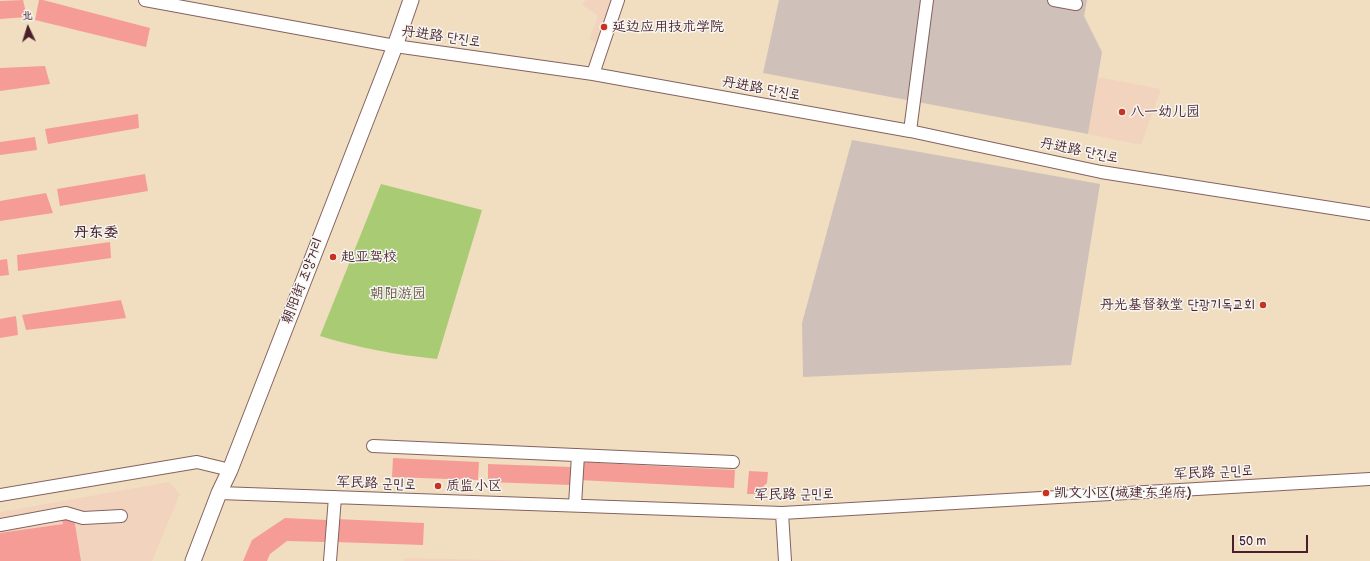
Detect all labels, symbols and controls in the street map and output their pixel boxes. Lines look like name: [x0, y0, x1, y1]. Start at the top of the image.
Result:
north arrow: [8, 8, 48, 48]
text: 北: [21, 9, 33, 22]
place label: 延边应用技术学院: [612, 19, 724, 35]
marker: 延边应用技术学院: [599, 22, 609, 32]
street label: 丹进路 단진로: [400, 23, 482, 51]
street label: 丹进路 단진로: [720, 74, 802, 104]
place label: 八一幼儿园: [1130, 104, 1200, 120]
marker: 八一幼儿园: [1117, 107, 1127, 117]
street label: 丹进路 단진로: [1038, 135, 1120, 167]
district label: 丹东委: [74, 224, 118, 242]
street label: 朝阳街 조양거리: [279, 236, 327, 326]
place label: 起亚驾校: [341, 249, 397, 265]
marker: 起亚驾校: [328, 252, 338, 262]
park label: 朝阳游园: [370, 286, 426, 302]
place label: 丹光基督教堂 단광기독교회: [1100, 297, 1255, 313]
marker: 丹光基督教堂 단광기독교회: [1258, 300, 1268, 310]
street label: 军民路 군민로: [1173, 463, 1253, 483]
street label: 军民路 군민로: [336, 474, 416, 494]
place label: 质监小区: [446, 478, 502, 494]
marker: 质监小区: [433, 481, 443, 491]
place label: 凯文小区(城建·东华府): [1054, 485, 1192, 501]
street label: 军民路 군민로: [754, 486, 834, 504]
marker: 凯文小区(城建·东华府): [1041, 488, 1051, 498]
scale bar: [1234, 527, 1310, 553]
text: 50 m: [1239, 534, 1266, 549]

